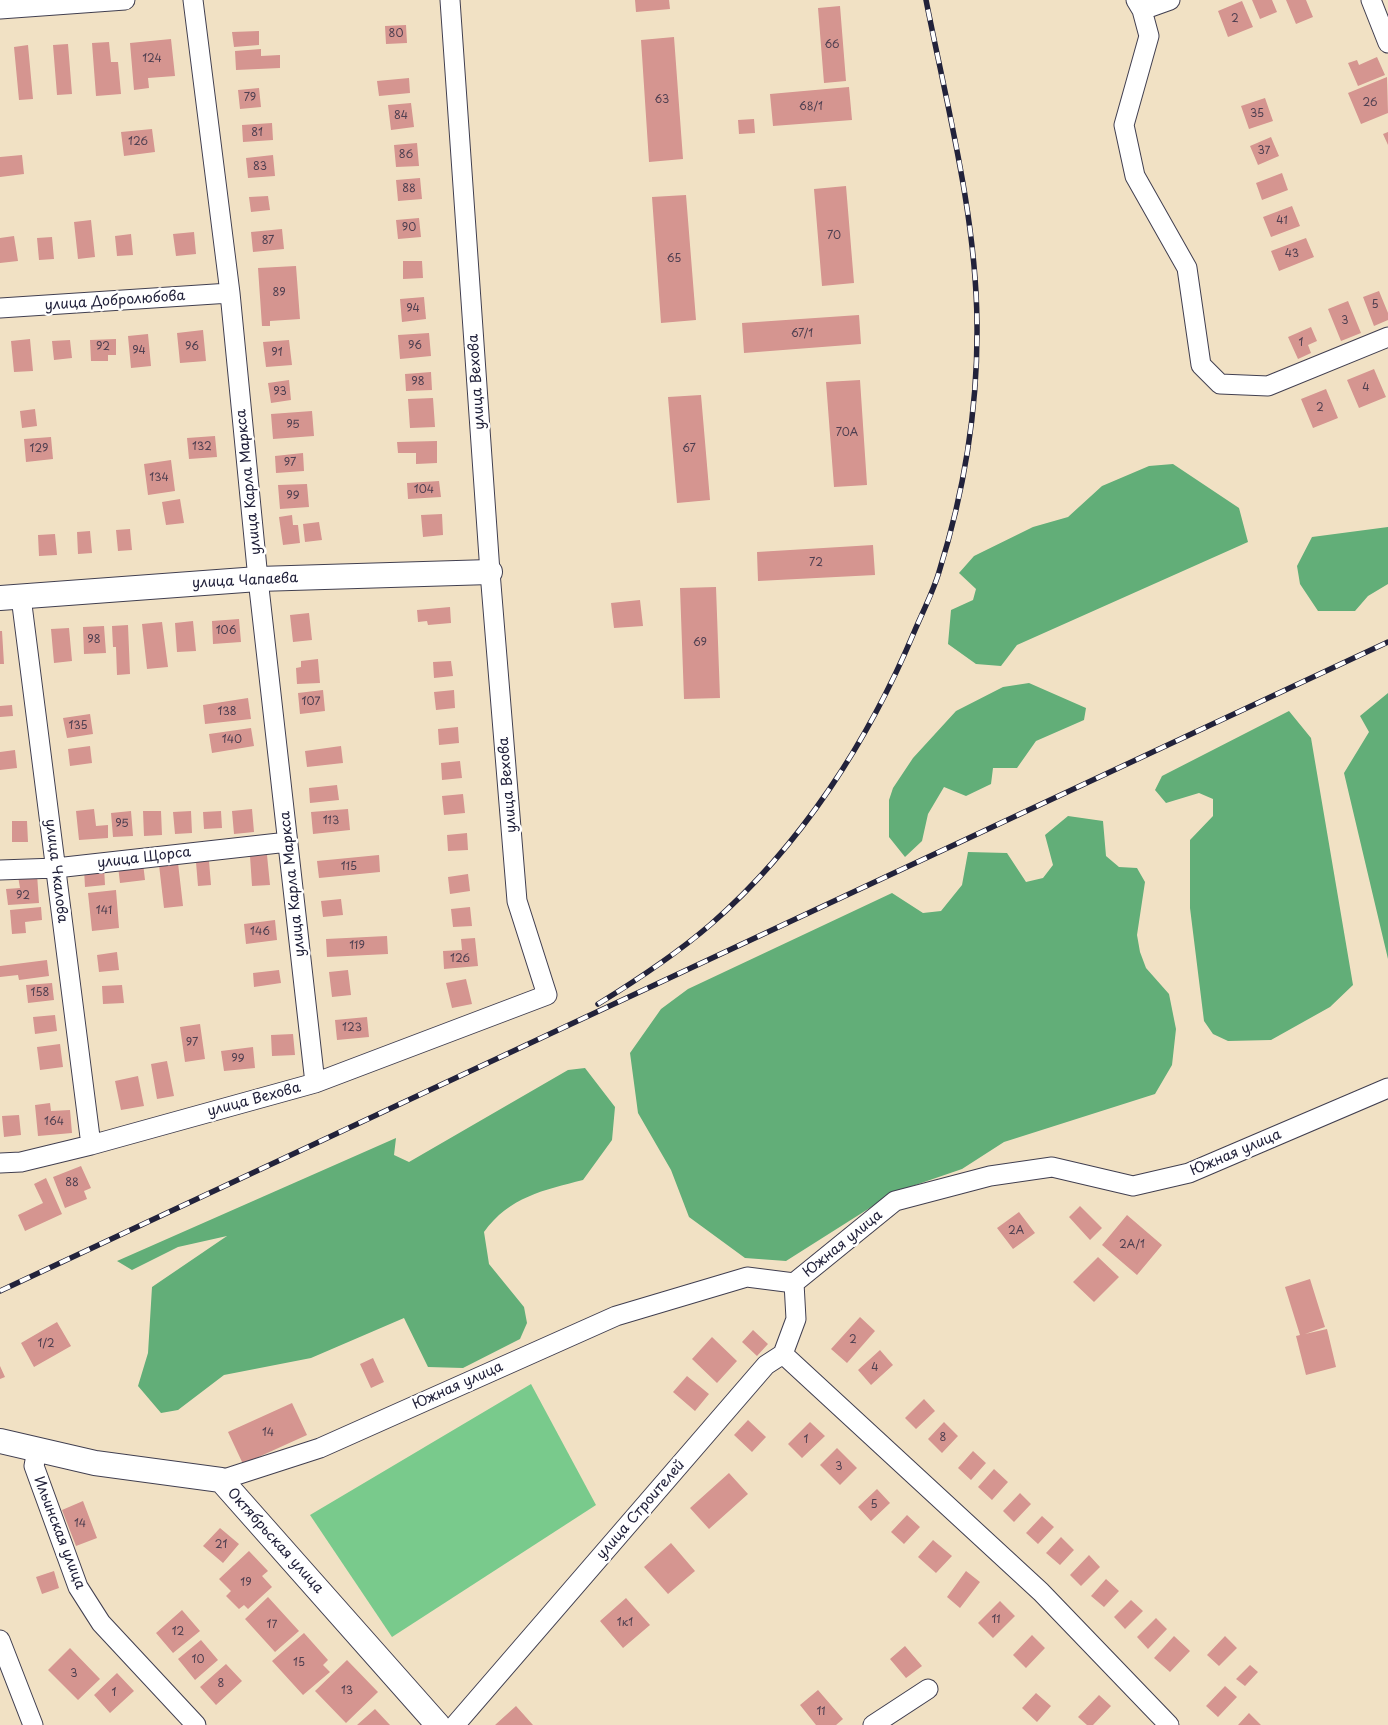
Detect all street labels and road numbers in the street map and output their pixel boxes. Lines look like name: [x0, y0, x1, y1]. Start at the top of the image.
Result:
street label: улица Добролюбова: [44, 288, 186, 314]
street label: улица Вехова: [465, 334, 489, 430]
street label: улица Карла Маркса: [233, 408, 265, 556]
street label: улица Чапаева: [192, 570, 298, 592]
street label: улица Вехова: [495, 737, 521, 833]
street label: улица Карла Маркса: [277, 810, 309, 958]
street label: улица Чкалова: [41, 818, 71, 924]
street label: улица Щорса: [96, 844, 192, 872]
street label: улица Вехова: [206, 1079, 302, 1121]
street label: Южная улица: [1188, 1126, 1284, 1180]
street label: Южная улица: [800, 1207, 886, 1281]
street label: Южная улица: [410, 1359, 506, 1413]
street label: улица Строителей: [593, 1457, 689, 1563]
street label: Ильинская улица: [30, 1474, 88, 1592]
street label: Октябрьская улица: [223, 1485, 327, 1597]

